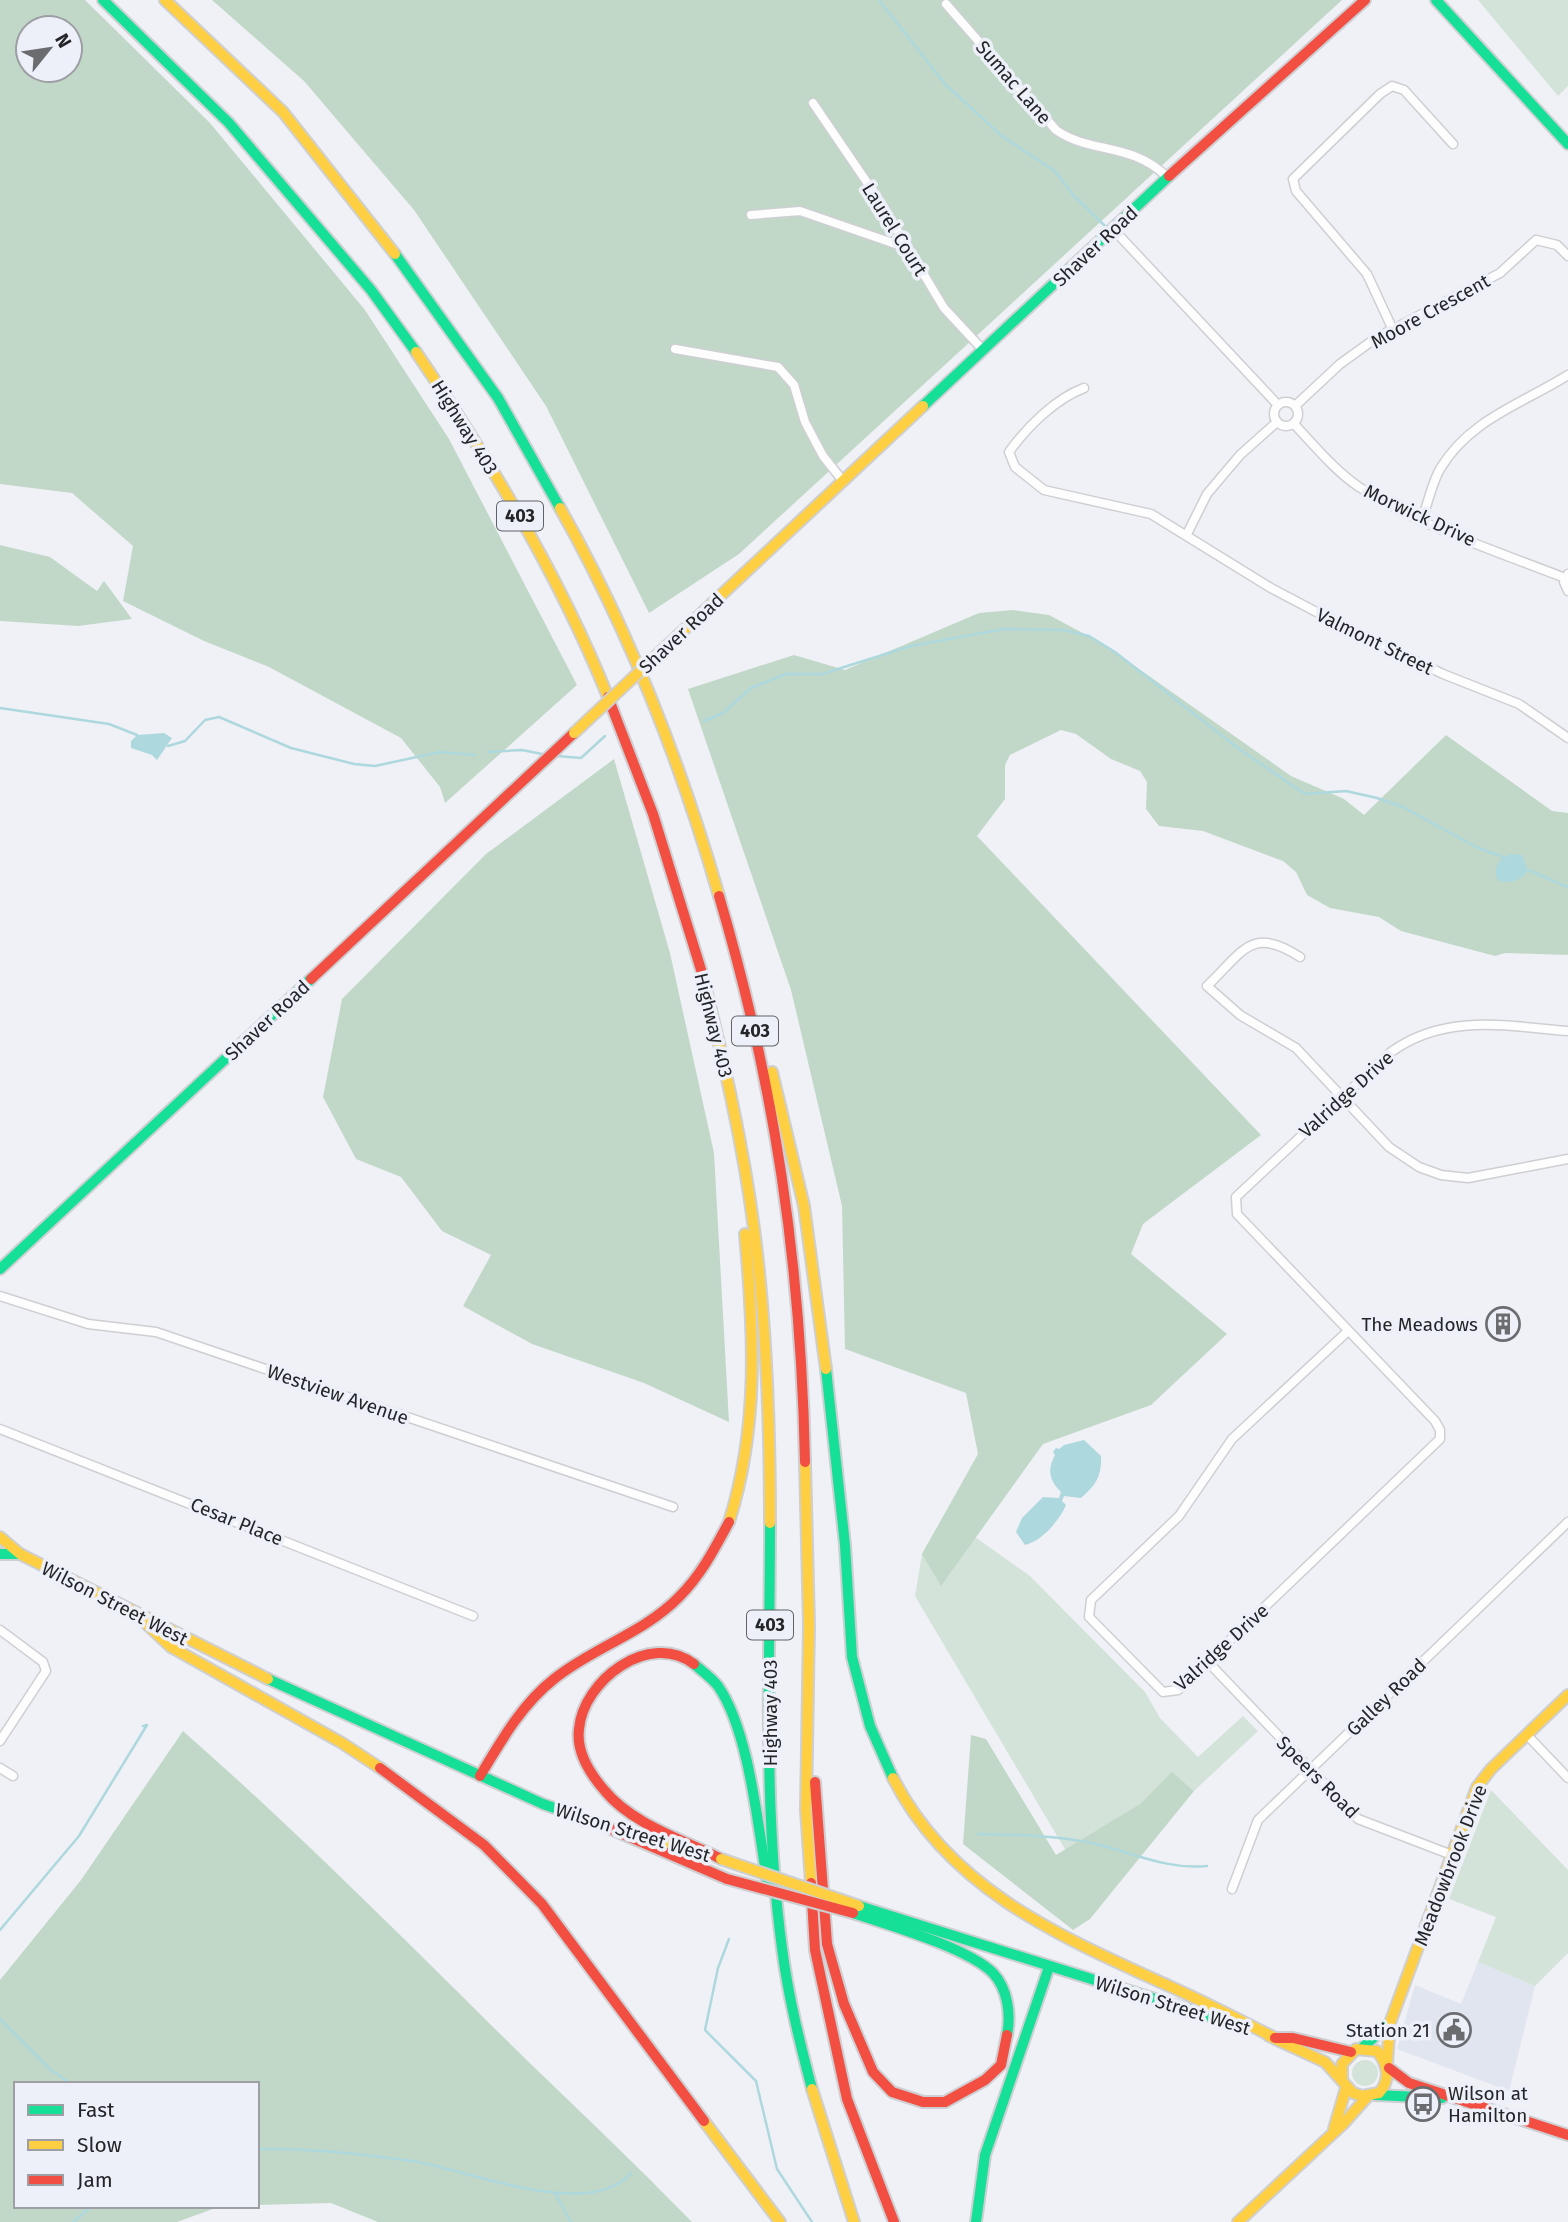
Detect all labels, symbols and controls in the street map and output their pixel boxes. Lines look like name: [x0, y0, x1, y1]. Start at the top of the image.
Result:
north arrow: [14, 14, 84, 84]
text: N: [50, 30, 76, 52]
street label: Sumac Lane: [971, 36, 1056, 129]
street label: Laurel Court: [857, 179, 932, 280]
street label: Shaver Road: [1048, 201, 1142, 291]
street label: Moore Crescent: [1367, 269, 1494, 354]
street label: Highway 403: [426, 376, 503, 479]
street label: Morwick Drive: [1360, 480, 1479, 551]
road number: 403: [497, 502, 543, 530]
street label: Shaver Road: [634, 588, 728, 678]
street label: Valmont Street: [1312, 603, 1437, 680]
street label: Highway 403: [689, 970, 738, 1080]
street label: Shaver Road: [220, 975, 314, 1065]
road number: 403: [732, 1016, 778, 1046]
street label: Valridge Drive: [1294, 1046, 1398, 1143]
building icon: The Meadows: [1484, 1305, 1522, 1343]
place label: The Meadows: [1361, 1313, 1478, 1336]
street label: Westview Avenue: [264, 1359, 412, 1429]
street label: Cesar Place: [187, 1492, 286, 1550]
street label: Wilson Street West: [38, 1557, 192, 1650]
street label: Valridge Drive: [1169, 1599, 1273, 1696]
road number: 403: [747, 1610, 793, 1640]
street label: Galley Road: [1342, 1654, 1431, 1741]
street label: Highway 403: [759, 1659, 782, 1767]
street label: Speers Road: [1272, 1731, 1364, 1823]
street label: Meadowbrook Drive: [1409, 1781, 1492, 1949]
street label: Wilson Street West: [553, 1798, 713, 1867]
street label: Wilson Street West: [1093, 1971, 1253, 2040]
public building icon: Station 21: [1435, 2011, 1473, 2049]
place label: Station 21: [1346, 2019, 1430, 2042]
legend: [14, 2082, 259, 2208]
place label: Wilson at Hamilton: [1448, 2082, 1528, 2127]
bus stop icon: Wilson at Hamilton: [1404, 2085, 1442, 2123]
text: Fast: [77, 2097, 115, 2123]
text: Slow: [77, 2132, 122, 2158]
text: Jam: [77, 2167, 113, 2193]

